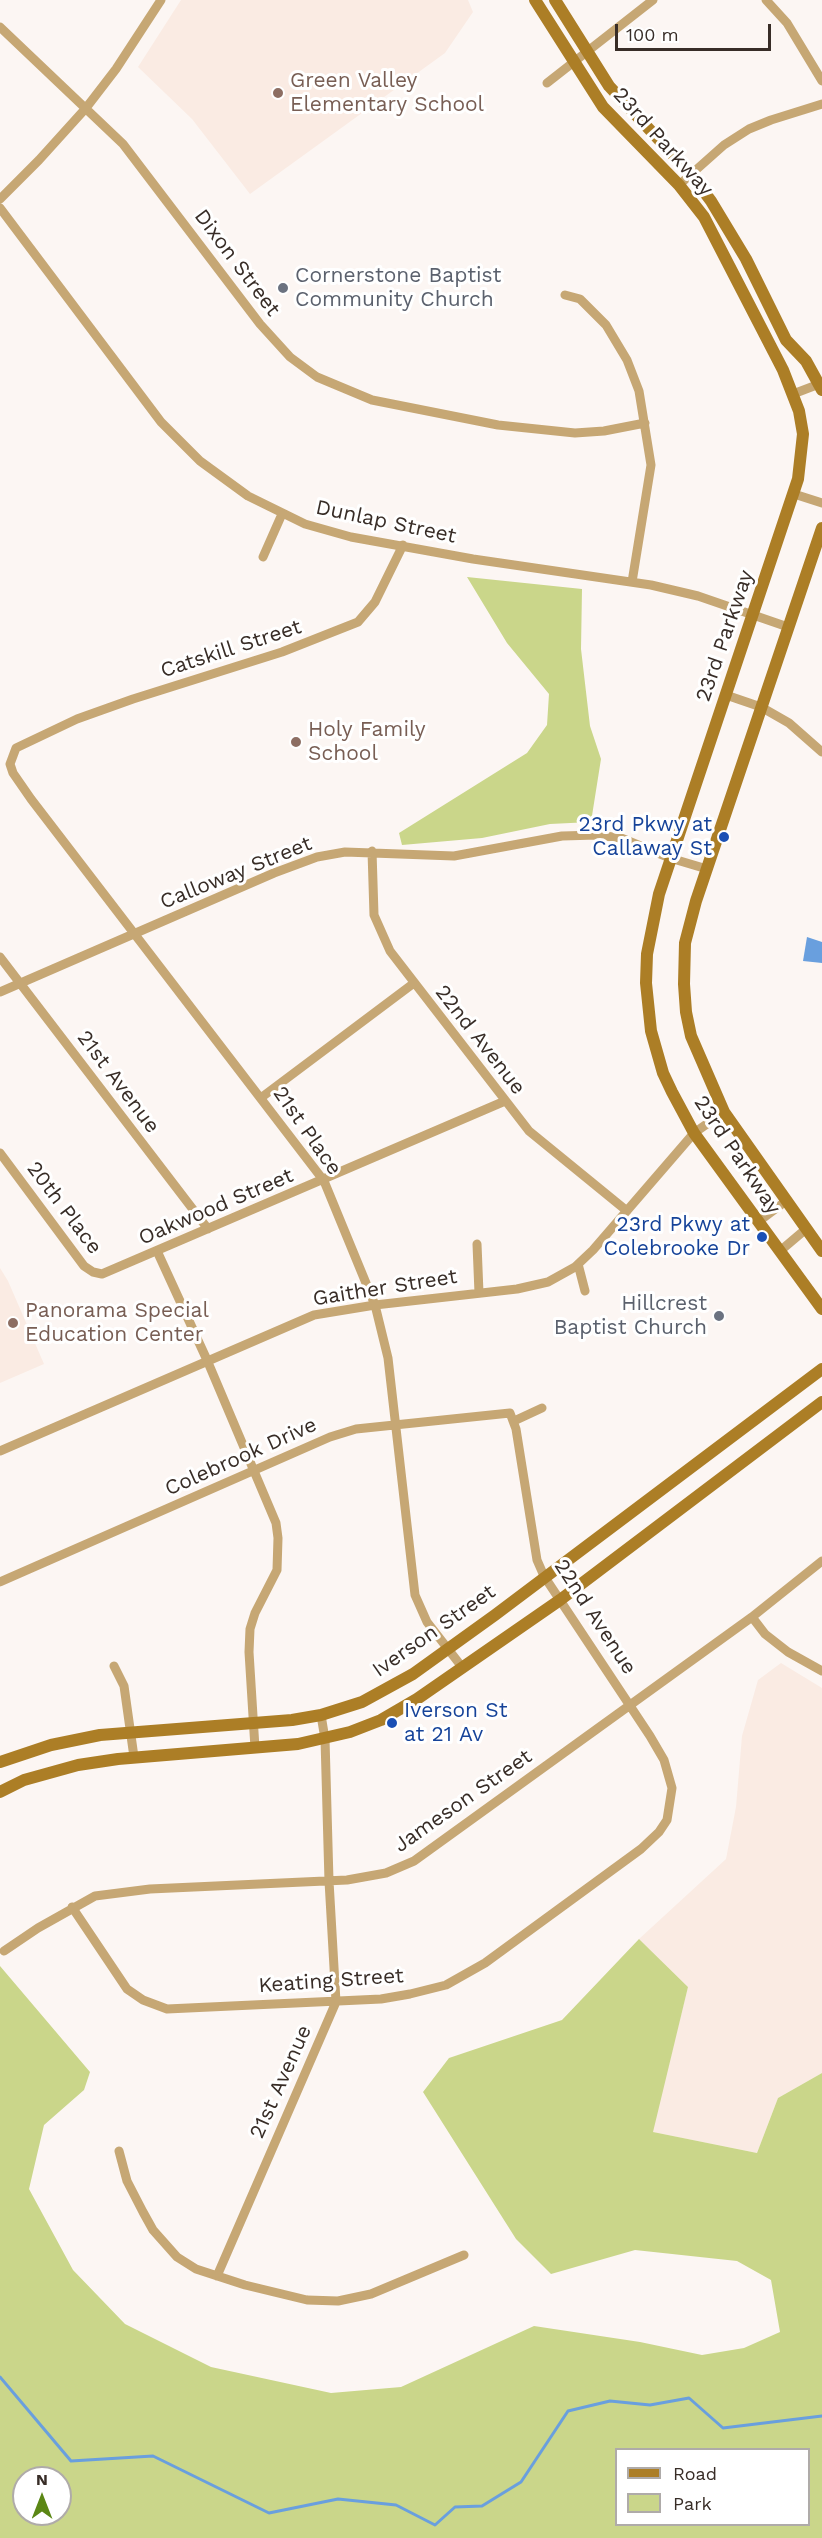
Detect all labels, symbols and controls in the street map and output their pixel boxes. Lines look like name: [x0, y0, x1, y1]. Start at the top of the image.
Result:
scale bar: [618, 12, 774, 50]
text: 100 m: [626, 24, 679, 45]
place label: Green Valley Elementary School: [290, 68, 484, 118]
street label: 23rd Parkway: [608, 82, 718, 202]
marker: Green Valley Elementary School: [271, 86, 285, 100]
street label: Dixon Street: [189, 205, 285, 321]
place label: Cornerstone Baptist Community Church: [295, 263, 501, 313]
marker: Cornerstone Baptist Community Church: [276, 281, 290, 295]
street label: Dunlap Street: [313, 495, 459, 549]
street label: 23rd Parkway: [691, 567, 759, 705]
street label: Catskill Street: [157, 614, 305, 684]
place label: Holy Family School: [308, 717, 426, 767]
marker: Holy Family School: [289, 735, 303, 749]
place label: 23rd Pkwy at Callaway St: [578, 812, 712, 862]
marker: 23rd Pkwy at Callaway St: [717, 830, 731, 844]
street label: Calloway Street: [157, 831, 315, 915]
street label: 22nd Avenue: [429, 980, 531, 1100]
street label: 21st Avenue: [71, 1026, 165, 1138]
street label: 21st Place: [267, 1082, 347, 1180]
street label: 23rd Parkway: [688, 1091, 786, 1219]
street label: 20th Place: [21, 1157, 107, 1259]
street label: Oakwood Street: [135, 1163, 297, 1251]
place label: 23rd Pkwy at Colebrooke Dr: [603, 1212, 750, 1262]
marker: 23rd Pkwy at Colebrooke Dr: [755, 1230, 769, 1244]
street label: Gaither Street: [311, 1264, 459, 1312]
place label: Hillcrest Baptist Church: [554, 1291, 707, 1341]
place label: Panorama Special Education Center: [25, 1298, 209, 1348]
marker: Hillcrest Baptist Church: [712, 1309, 726, 1323]
marker: Panorama Special Education Center: [6, 1316, 20, 1330]
street label: Colebrook Drive: [161, 1412, 321, 1502]
street label: 22nd Avenue: [548, 1555, 642, 1679]
street label: Iverson Street: [368, 1579, 500, 1683]
place label: Iverson St at 21 Av: [404, 1698, 507, 1748]
marker: Iverson St at 21 Av: [385, 1716, 399, 1730]
street label: Jameson Street: [389, 1744, 537, 1858]
street label: Keating Street: [258, 1963, 404, 1999]
street label: 21st Avenue: [245, 2021, 317, 2143]
legend: [615, 2448, 810, 2526]
text: Road: [673, 2463, 717, 2484]
north arrow: [12, 2466, 72, 2526]
text: N: [36, 2470, 48, 2489]
text: Park: [673, 2493, 712, 2514]

